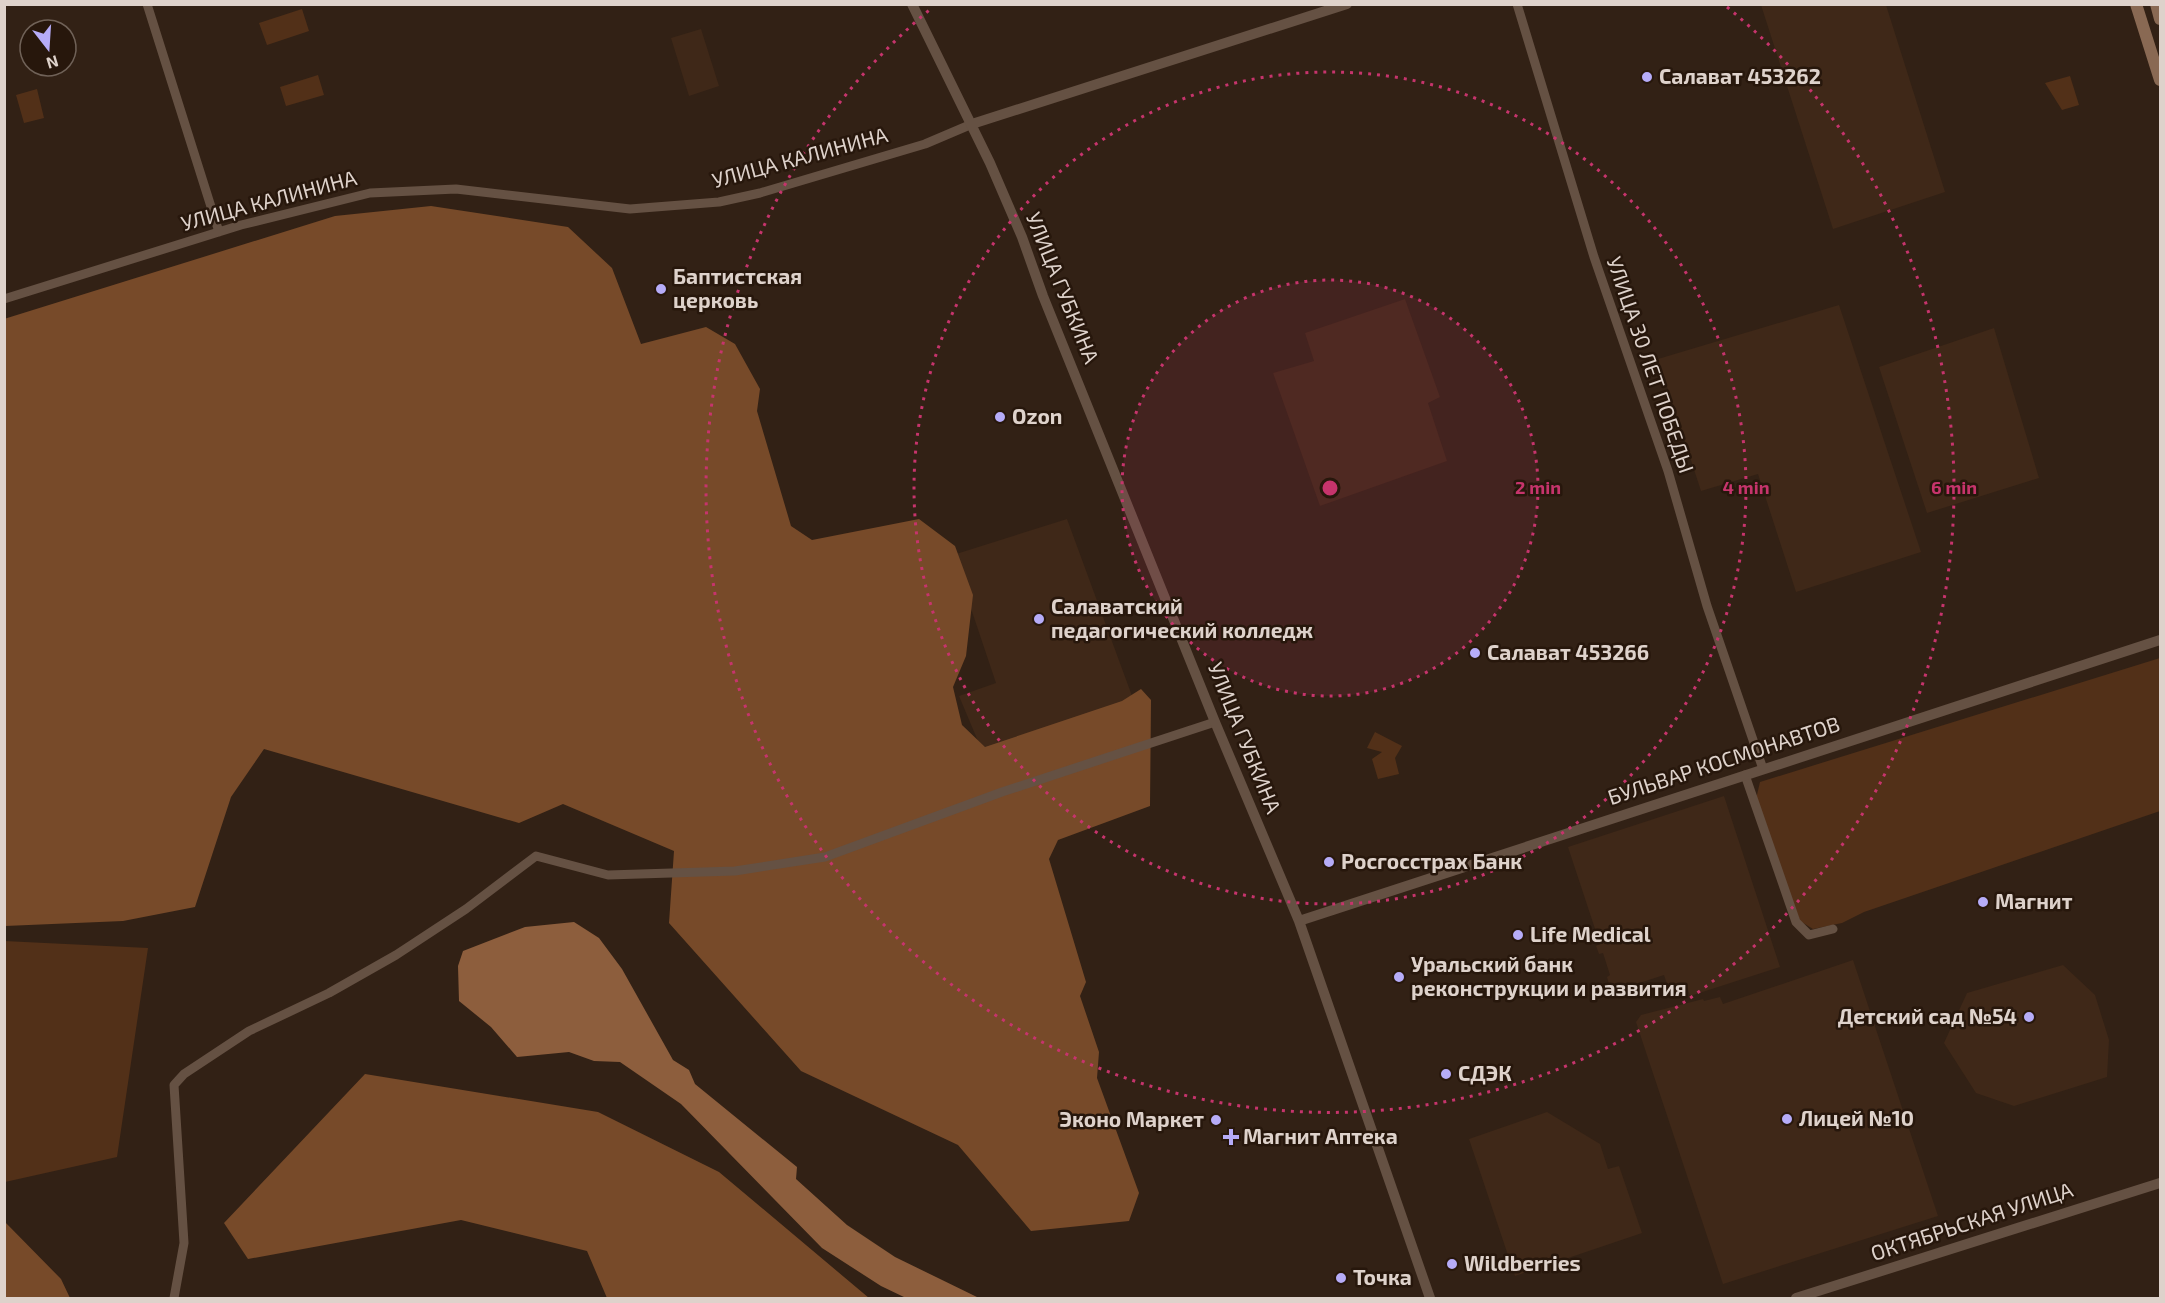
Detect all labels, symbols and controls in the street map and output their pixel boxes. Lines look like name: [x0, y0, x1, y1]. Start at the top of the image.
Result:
north arrow: [18, 18, 78, 78]
text: N: [44, 52, 61, 74]
place label: Салават 453262: [1659, 63, 1821, 88]
marker: Салават 453262: [1640, 70, 1654, 84]
street label: УЛИЦА КАЛИНИНА: [709, 121, 890, 192]
street label: УЛИЦА КАЛИНИНА: [178, 164, 359, 235]
street label: УЛИЦА ГУБКИНА: [1022, 208, 1105, 367]
street label: УЛИЦА 30 ЛЕТ ПОБЕДЫ: [1603, 253, 1700, 476]
place label: Баптистская церковь: [673, 263, 802, 312]
marker: Баптистская церковь: [654, 282, 668, 296]
place label: Ozon: [1012, 403, 1062, 428]
marker: Ozon: [993, 410, 1007, 424]
text: 2 min: [1515, 476, 1561, 498]
text: 4 min: [1723, 476, 1770, 498]
text: 6 min: [1931, 476, 1977, 498]
centre of rings: [1320, 478, 1340, 498]
place label: Салаватский педагогический колледж: [1051, 593, 1313, 642]
marker: Салаватский педагогический колледж: [1032, 612, 1046, 626]
place label: Салават 453266: [1487, 639, 1649, 664]
marker: Салават 453266: [1468, 646, 1482, 660]
street label: УЛИЦА ГУБКИНА: [1204, 658, 1287, 817]
street label: БУЛЬВАР КОСМОНАВТОВ: [1604, 710, 1843, 809]
place label: Росгосстрах Банк: [1341, 848, 1522, 873]
marker: Росгосстрах Банк: [1322, 855, 1336, 869]
place label: Магнит: [1995, 888, 2073, 913]
marker: Магнит: [1976, 895, 1990, 909]
place label: Life Medical: [1530, 921, 1651, 946]
marker: Life Medical: [1511, 928, 1525, 942]
place label: Уральский банк реконструкции и развития: [1411, 951, 1687, 1000]
marker: Уральский банк реконструкции и развития: [1392, 970, 1406, 984]
place label: Детский сад №54: [1838, 1003, 2017, 1028]
marker: Детский сад №54: [2022, 1010, 2036, 1024]
place label: СДЭК: [1458, 1060, 1512, 1085]
marker: СДЭК: [1439, 1067, 1453, 1081]
place label: Лицей №10: [1799, 1105, 1914, 1130]
place label: Эконо Маркет: [1060, 1106, 1204, 1131]
marker: Лицей №10: [1780, 1112, 1794, 1126]
marker: Эконо Маркет: [1209, 1113, 1223, 1127]
place label: Магнит Аптека: [1243, 1123, 1398, 1148]
marker: Магнит Аптека: [1224, 1130, 1238, 1144]
street label: ОКТЯБРЬСКАЯ УЛИЦА: [1867, 1176, 2076, 1265]
place label: Wildberries: [1464, 1250, 1581, 1275]
marker: Wildberries: [1445, 1257, 1459, 1271]
place label: Точка: [1353, 1264, 1412, 1289]
marker: Точка: [1334, 1271, 1348, 1285]

